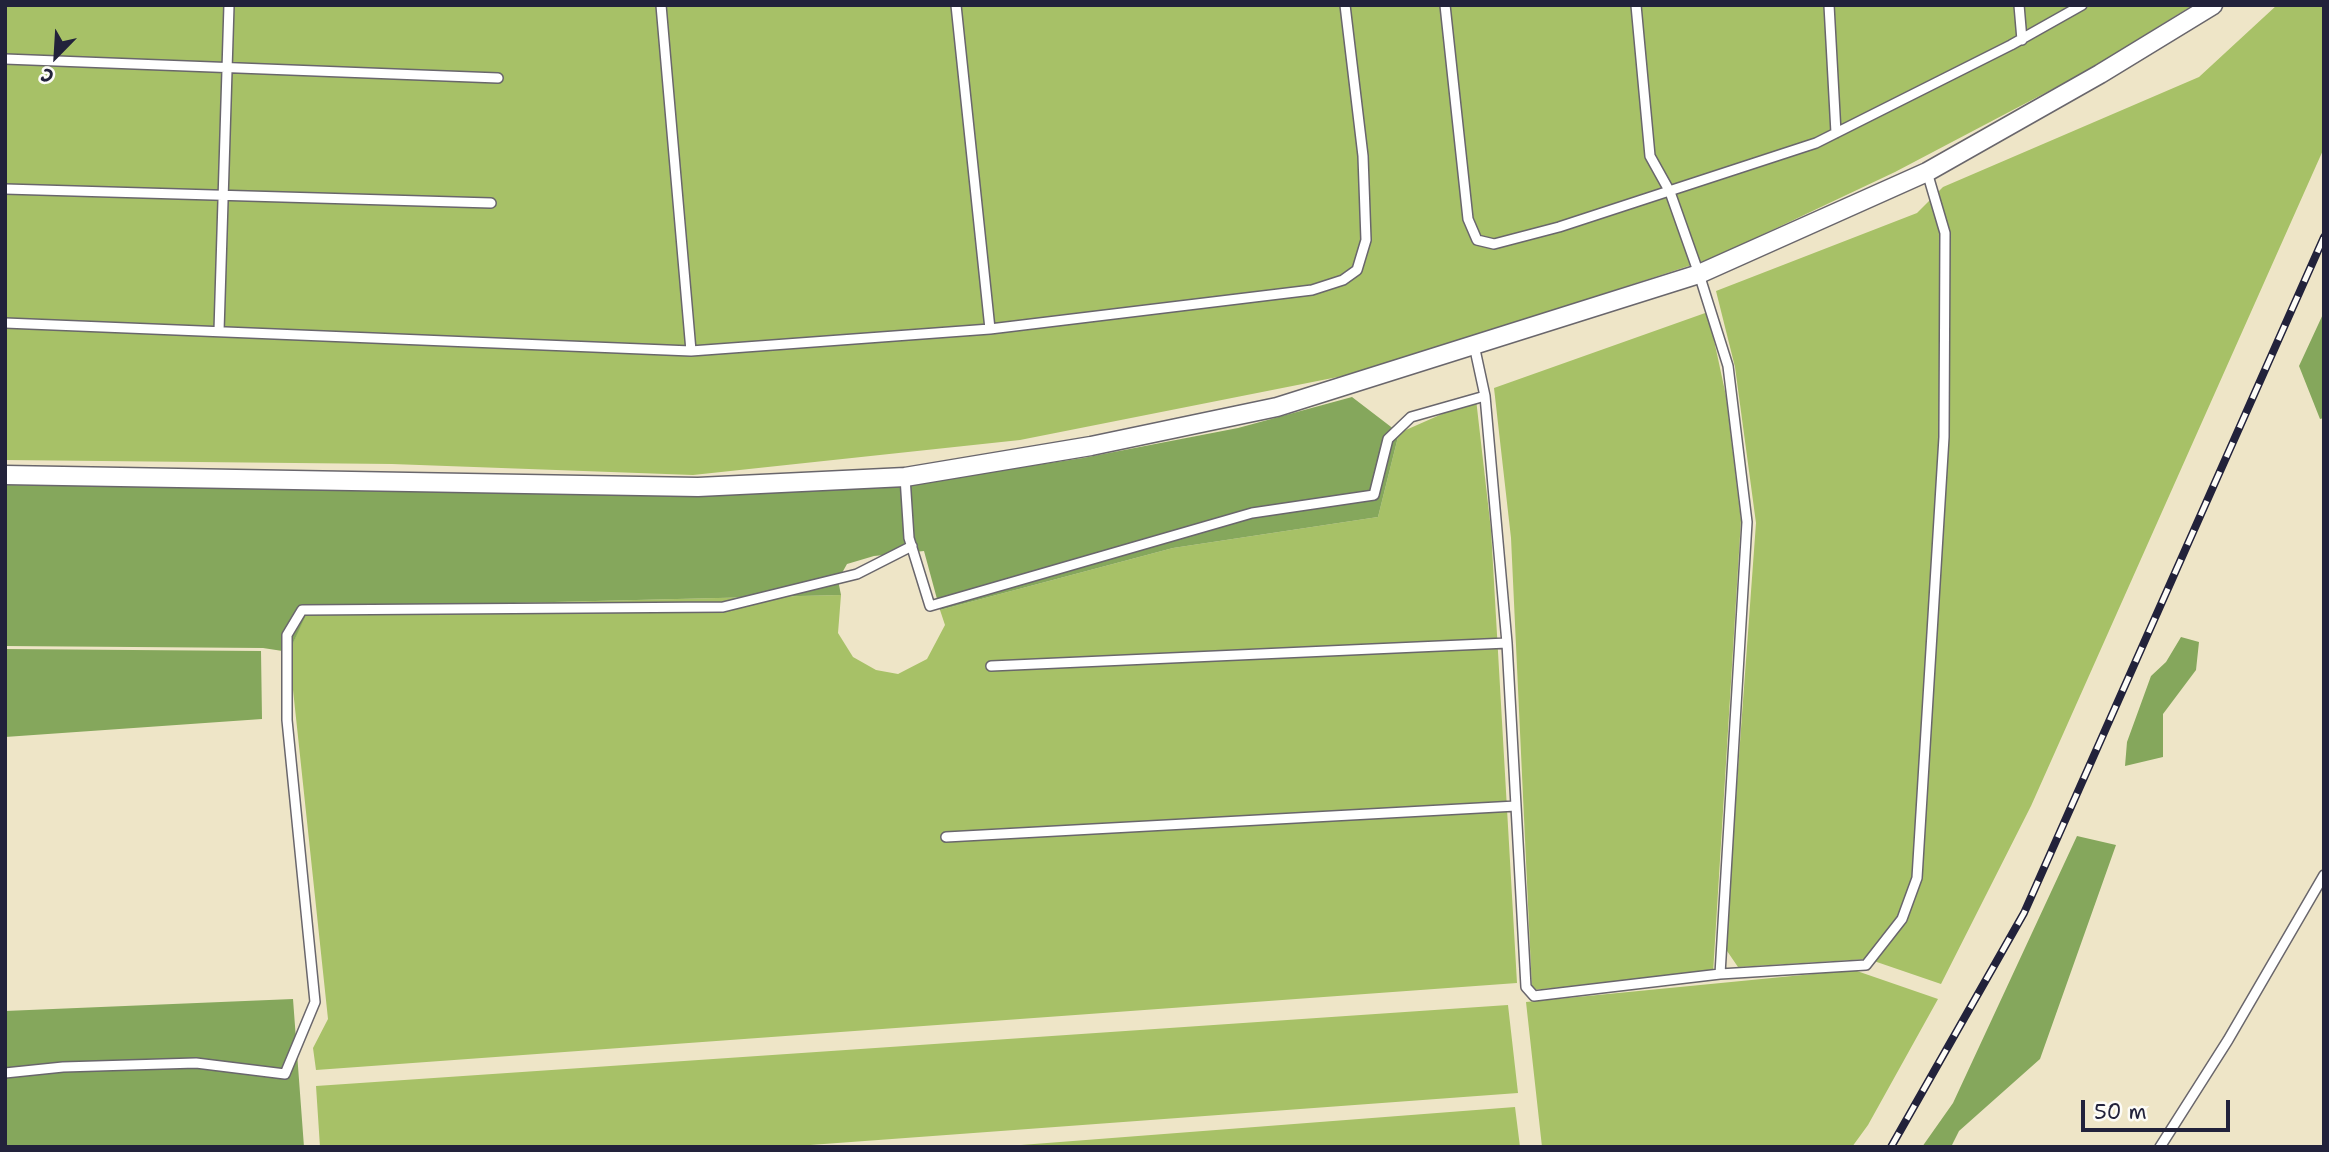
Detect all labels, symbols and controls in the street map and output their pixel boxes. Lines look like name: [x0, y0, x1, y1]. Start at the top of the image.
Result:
north arrow: [21, 21, 91, 91]
text: С: [37, 62, 58, 89]
scale bar: [2084, 1086, 2233, 1130]
text: 50 m: [2094, 1098, 2147, 1126]

